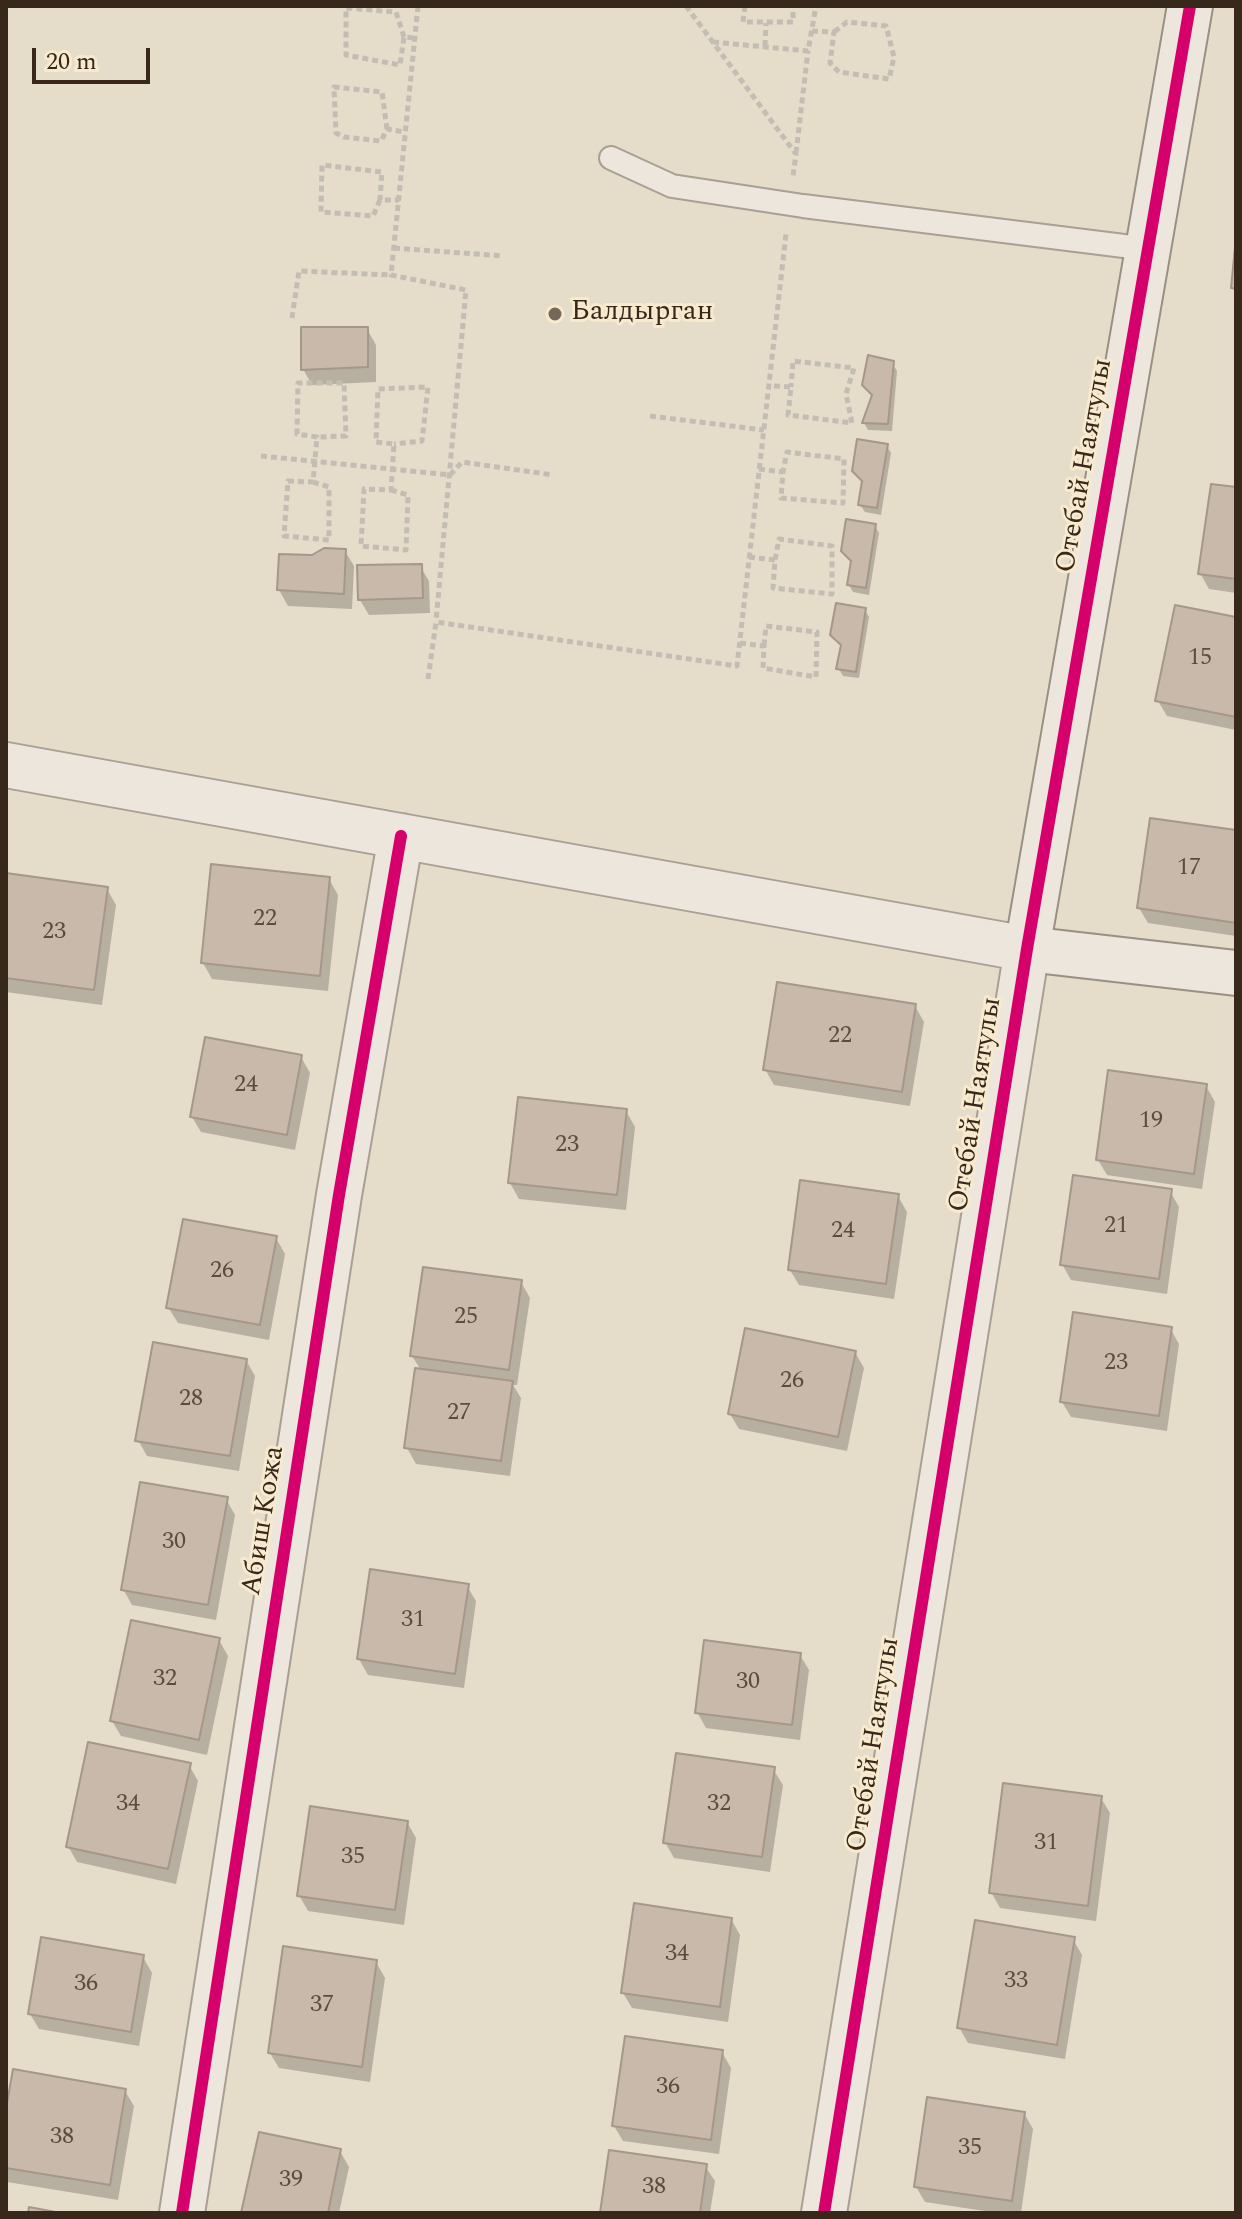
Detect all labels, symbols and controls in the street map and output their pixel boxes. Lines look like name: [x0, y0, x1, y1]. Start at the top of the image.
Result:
scale bar: [36, 32, 154, 82]
text: 20 m: [46, 44, 97, 80]
place label: Балдырган: [571, 297, 713, 331]
marker: Балдырган: [546, 305, 564, 323]
street label: Отебай Наятулы: [1051, 356, 1121, 576]
house number: 15: [1188, 645, 1212, 673]
house number: 17: [1177, 855, 1201, 883]
house number: 22: [253, 906, 277, 934]
house number: 23: [42, 919, 66, 947]
street label: Отебай Наятулы: [943, 995, 1011, 1215]
house number: 22: [828, 1023, 852, 1051]
house number: 24: [234, 1072, 258, 1100]
house number: 19: [1139, 1108, 1163, 1136]
house number: 23: [555, 1132, 579, 1160]
house number: 21: [1104, 1213, 1128, 1241]
house number: 24: [831, 1218, 855, 1246]
house number: 26: [210, 1258, 234, 1286]
house number: 25: [454, 1304, 478, 1332]
house number: 23: [1104, 1350, 1128, 1378]
house number: 26: [780, 1368, 804, 1396]
house number: 28: [179, 1386, 203, 1414]
house number: 27: [447, 1400, 471, 1428]
street label: Абиш Кожа: [237, 1444, 293, 1598]
house number: 30: [162, 1529, 186, 1557]
house number: 31: [401, 1607, 425, 1635]
street label: Отебай Наятулы: [841, 1635, 909, 1855]
house number: 32: [153, 1666, 177, 1694]
house number: 30: [736, 1669, 760, 1697]
house number: 34: [116, 1791, 140, 1819]
house number: 32: [707, 1791, 731, 1819]
house number: 31: [1034, 1830, 1058, 1858]
house number: 35: [341, 1844, 365, 1872]
house number: 34: [665, 1941, 689, 1969]
house number: 33: [1004, 1968, 1028, 1996]
house number: 36: [74, 1971, 98, 1999]
house number: 37: [310, 1992, 334, 2020]
house number: 36: [656, 2074, 680, 2102]
house number: 38: [50, 2124, 74, 2152]
house number: 35: [958, 2135, 982, 2163]
house number: 39: [279, 2167, 303, 2195]
house number: 38: [642, 2174, 666, 2202]

